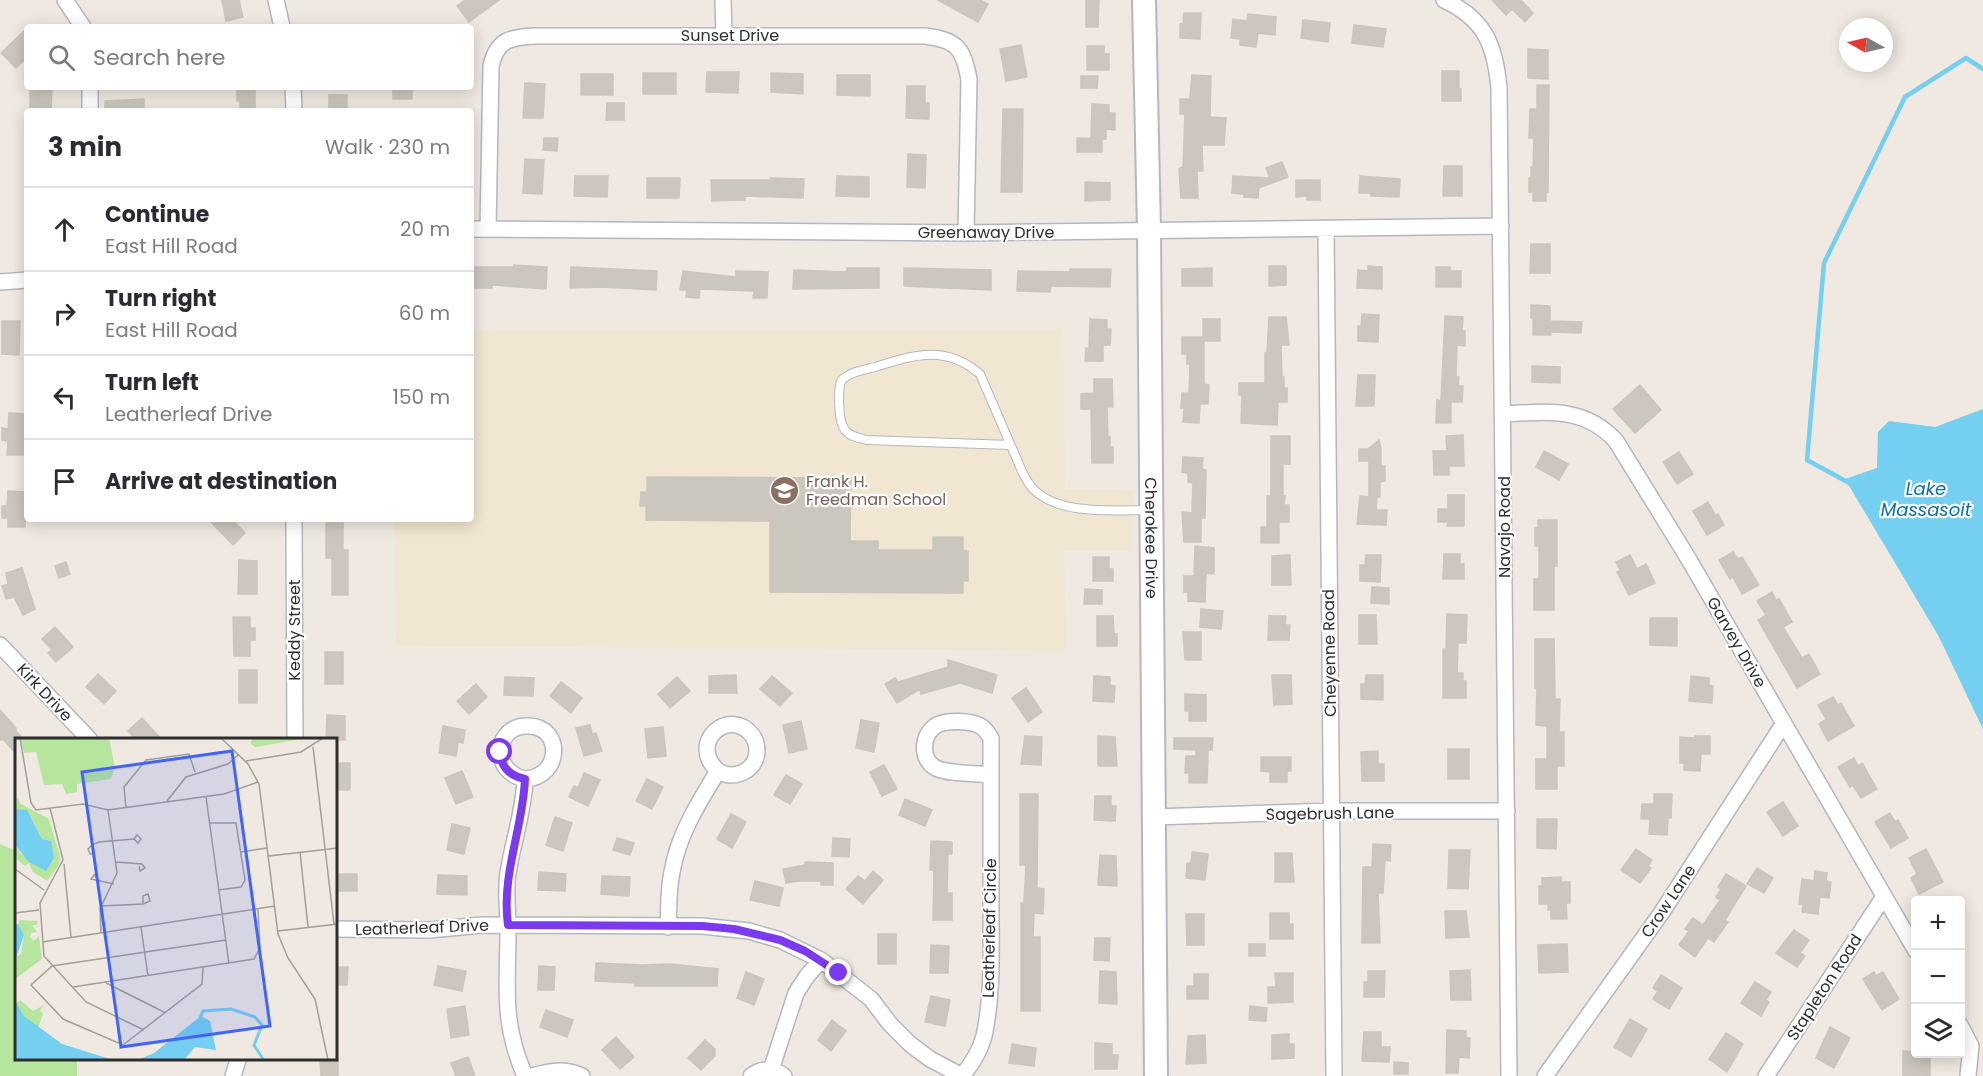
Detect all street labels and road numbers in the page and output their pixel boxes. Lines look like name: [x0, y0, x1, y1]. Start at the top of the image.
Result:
street label: Sunset Drive: [681, 24, 779, 47]
street label: Greenaway Drive: [918, 221, 1054, 244]
street label: Navajo Road: [1493, 476, 1516, 578]
street label: Cherokee Drive: [1139, 477, 1163, 599]
street label: Keddy Street: [283, 579, 306, 681]
street label: Cheyenne Road: [1317, 589, 1342, 717]
street label: Garvey Drive: [1701, 593, 1772, 692]
street label: Kirk Drive: [12, 658, 78, 727]
street label: Sagebrush Lane: [1265, 801, 1395, 826]
street label: Leatherleaf Circle: [977, 858, 1002, 998]
street label: Crow Lane: [1635, 860, 1701, 942]
street label: Leatherleaf Drive: [355, 914, 489, 941]
street label: Stapleton Road: [1781, 929, 1868, 1045]

